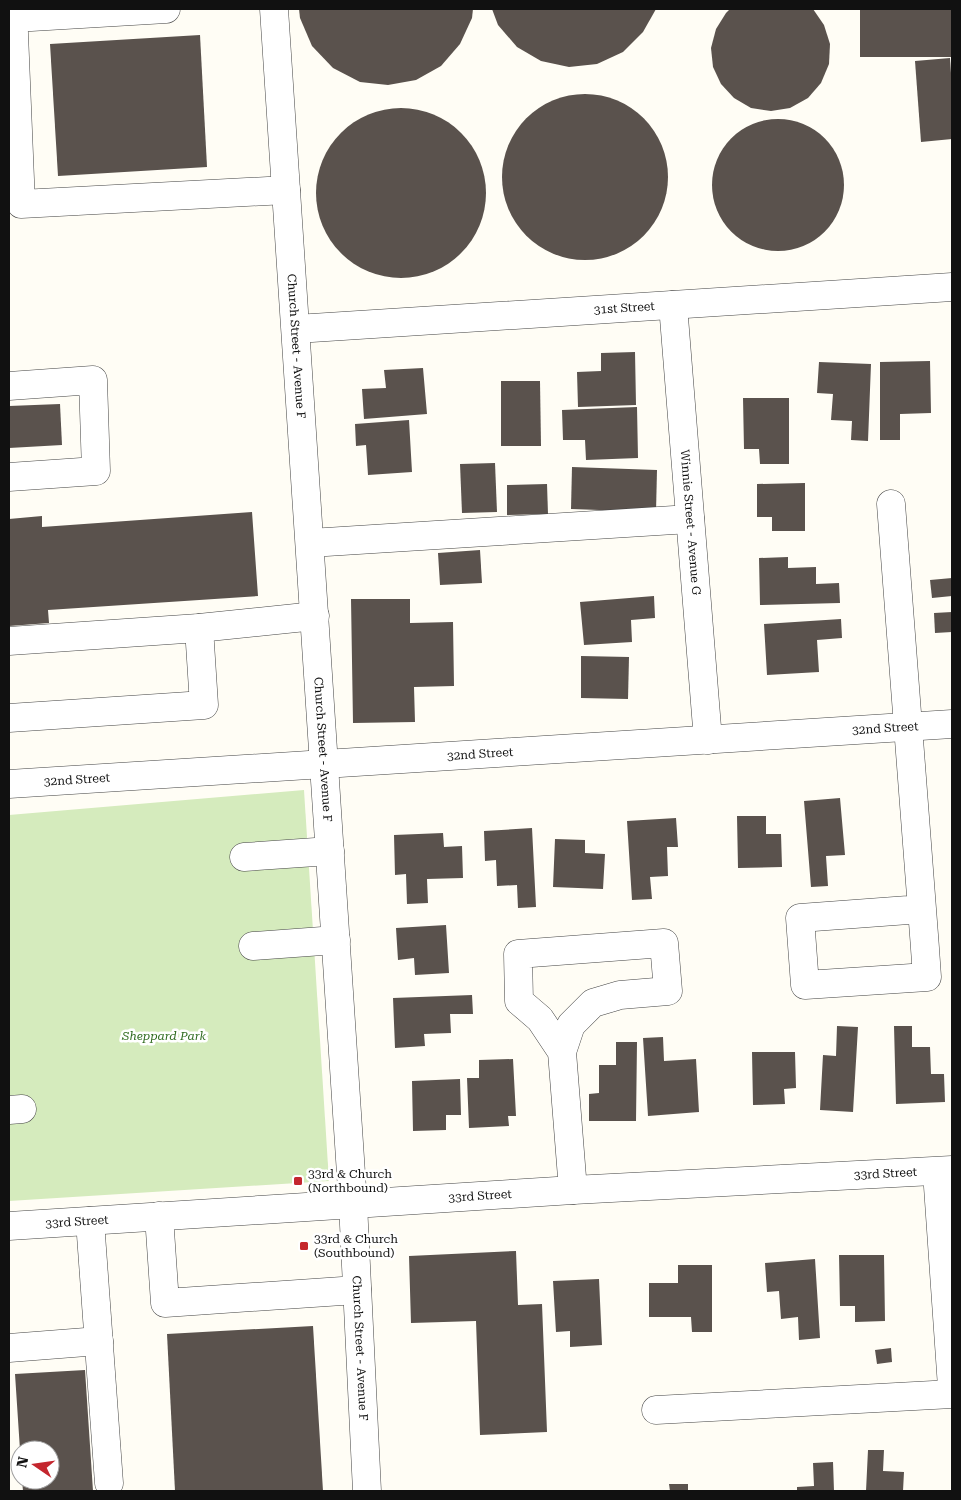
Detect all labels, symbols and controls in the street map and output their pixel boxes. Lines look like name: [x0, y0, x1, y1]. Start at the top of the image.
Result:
street label: Church Street - Avenue F: [285, 273, 308, 419]
street label: 31st Street: [593, 299, 656, 317]
street label: Winnie Street - Avenue G: [678, 449, 703, 596]
street label: Church Street - Avenue F: [311, 676, 335, 822]
street label: 32nd Street: [852, 719, 919, 737]
street label: 32nd Street: [446, 745, 514, 763]
street label: 32nd Street: [43, 771, 111, 789]
park label: Sheppard Park: [121, 1029, 206, 1043]
street label: 33rd Street: [853, 1165, 918, 1182]
place label: 33rd & Church (Northbound): [308, 1167, 392, 1195]
marker: 33rd & Church (Northbound): [292, 1175, 304, 1187]
street label: 33rd Street: [448, 1187, 513, 1205]
street label: 33rd Street: [45, 1213, 110, 1231]
place label: 33rd & Church (Southbound): [314, 1232, 398, 1260]
marker: 33rd & Church (Southbound): [298, 1240, 310, 1252]
street label: Church Street - Avenue F: [350, 1275, 371, 1421]
north arrow: [10, 1440, 60, 1490]
text: N: [13, 1455, 31, 1469]

